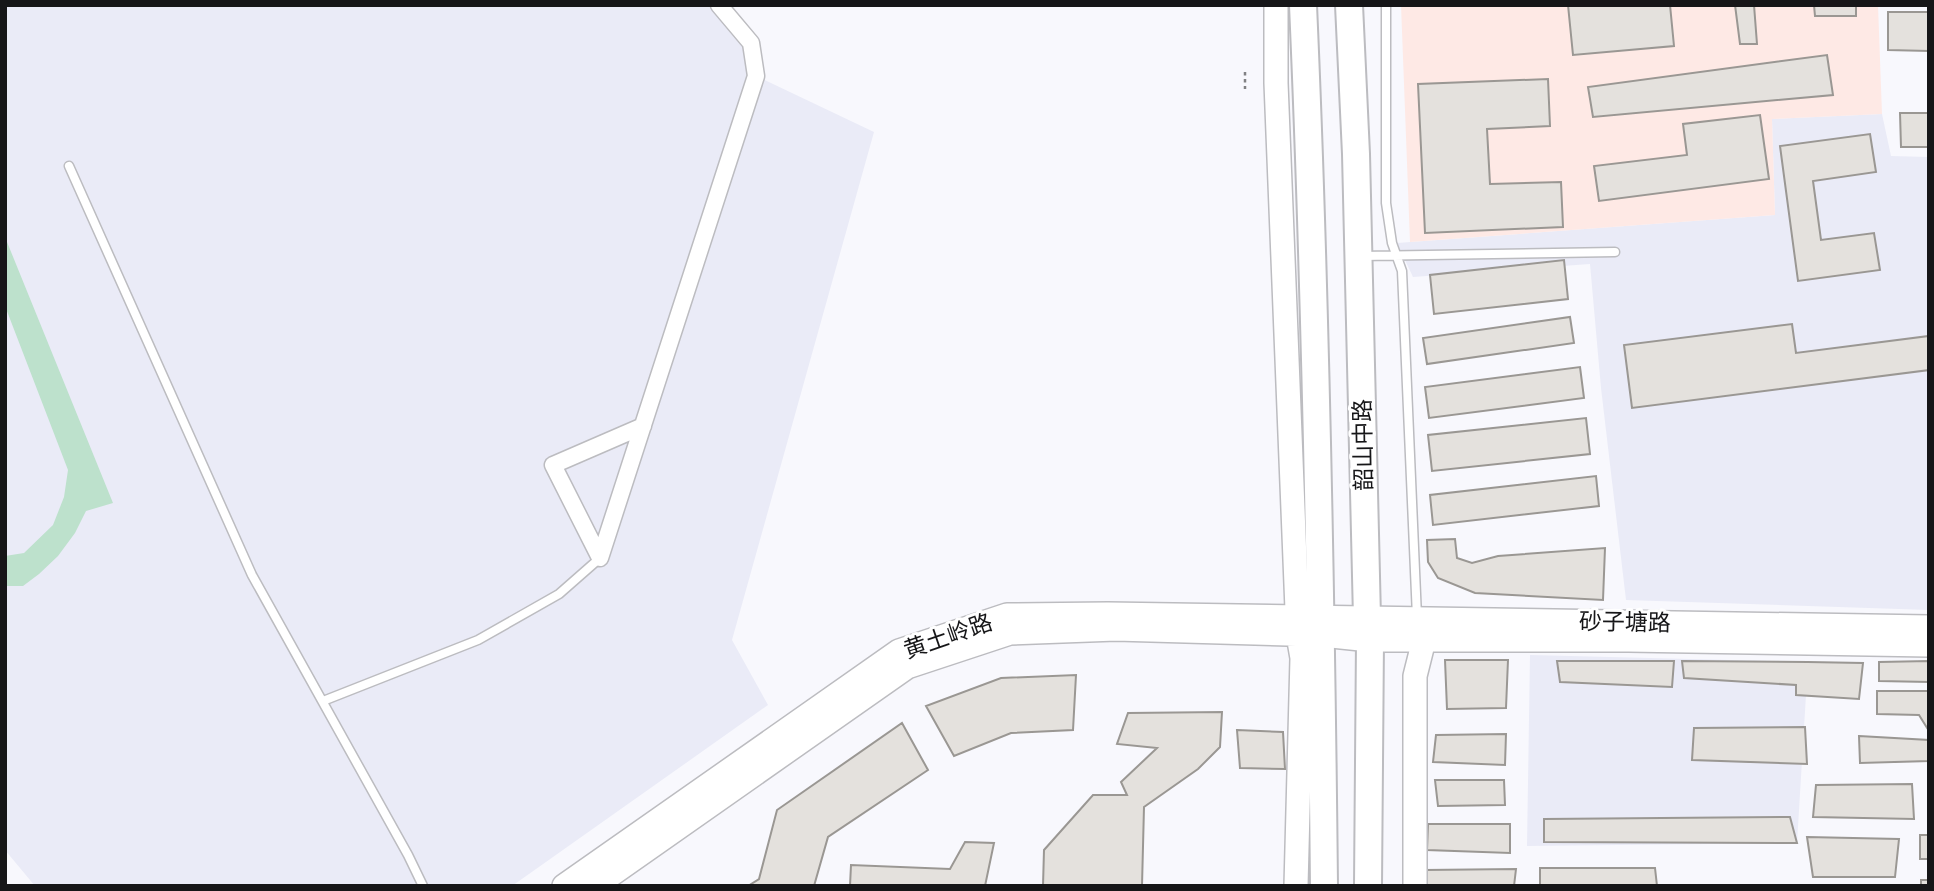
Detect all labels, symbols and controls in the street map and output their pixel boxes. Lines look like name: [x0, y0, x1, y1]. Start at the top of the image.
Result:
street label: 韶山中路: [1349, 399, 1377, 491]
street label: 砂子塘路: [1579, 608, 1671, 636]
street label: 黄土岭路: [900, 609, 996, 663]

